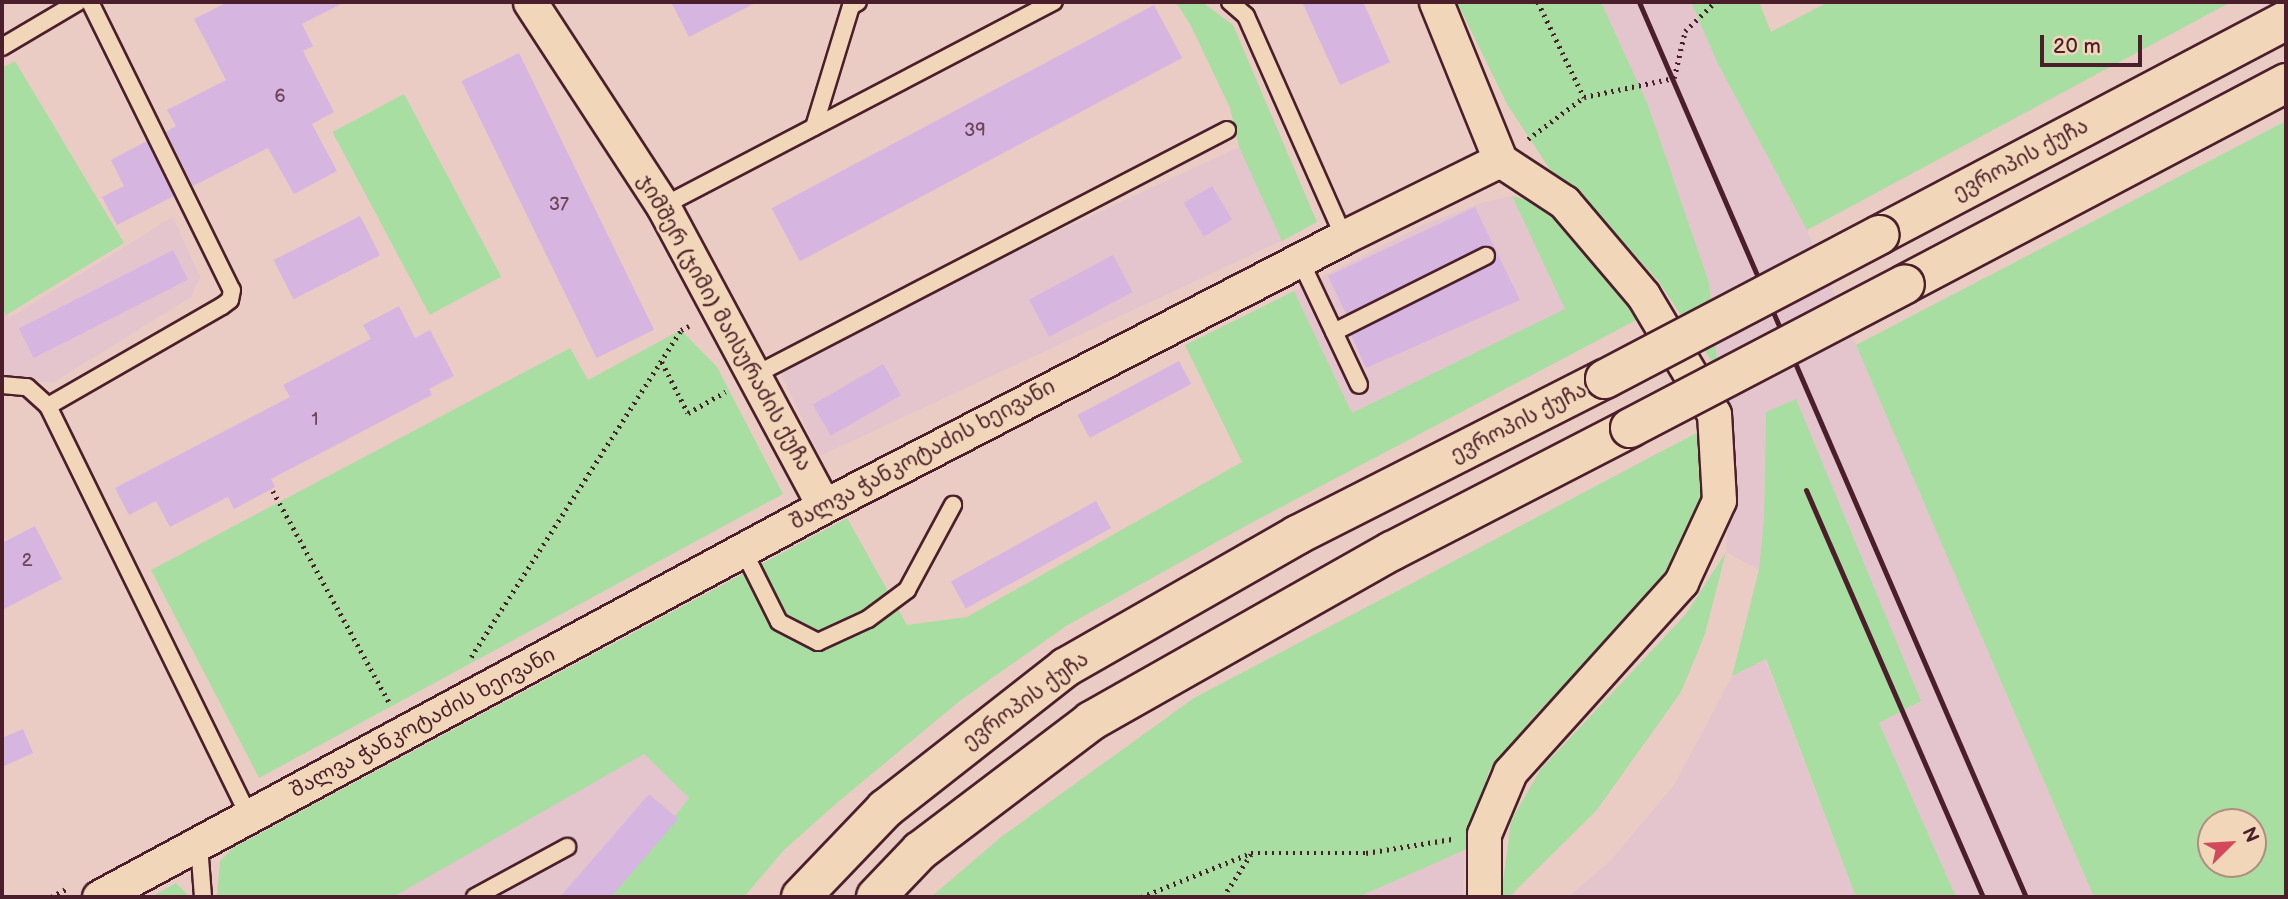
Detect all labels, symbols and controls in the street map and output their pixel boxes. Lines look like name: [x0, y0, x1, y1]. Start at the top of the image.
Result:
scale bar: [2043, 21, 2144, 65]
text: 20 m: [2053, 34, 2101, 59]
house number: 6: [275, 86, 285, 108]
street label: ევროპის ქუჩა: [1949, 114, 2093, 206]
house number: 39: [964, 120, 986, 142]
street label: ჯიმშერ (ჯიმი) მაისურაძის ქუჩა: [632, 170, 816, 476]
house number: 37: [549, 194, 569, 216]
street label: შალვა ჭანკოტაძის ხეივანი: [786, 374, 1060, 536]
street label: ევროპის ქუჩა: [1447, 378, 1591, 468]
house number: 1: [312, 409, 318, 431]
house number: 2: [22, 550, 32, 572]
street label: შალვა ჭანკოტაძის ხეივანი: [286, 642, 560, 804]
street label: ევროპის ქუჩა: [958, 647, 1094, 755]
north arrow: [2197, 808, 2267, 878]
text: N: [2236, 824, 2263, 846]

